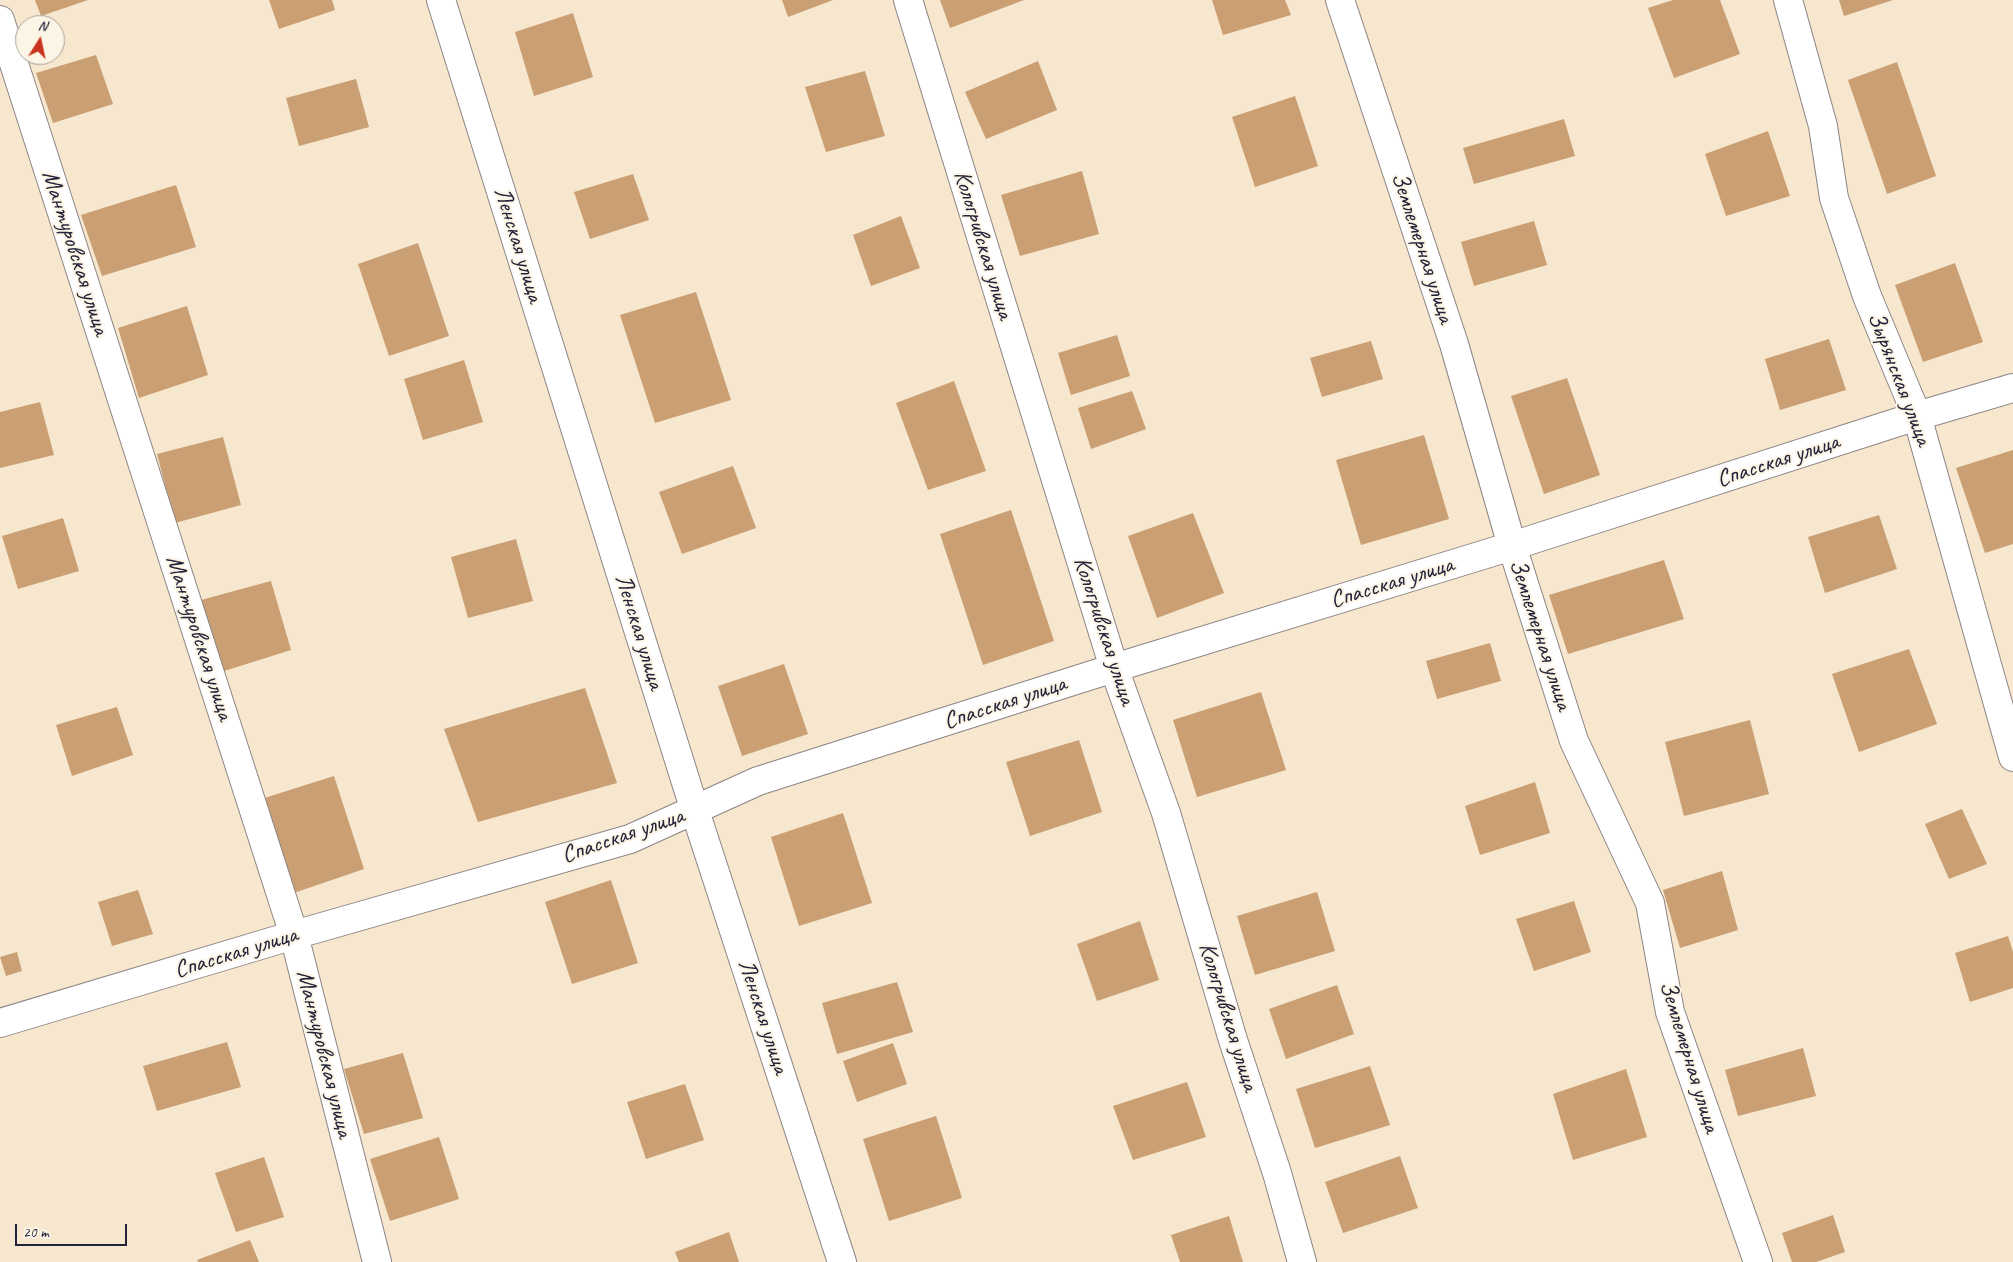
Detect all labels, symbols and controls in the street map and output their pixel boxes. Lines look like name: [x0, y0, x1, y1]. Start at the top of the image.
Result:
north arrow: [15, 15, 65, 65]
text: N: [37, 17, 48, 35]
street label: Мантуровская улица: [35, 167, 115, 339]
street label: Кологривская улица: [947, 167, 1019, 323]
street label: Землемерная улица: [1384, 169, 1460, 327]
street label: Ленская улица: [487, 184, 549, 306]
street label: Зырянская улица: [1860, 308, 1938, 450]
street label: Спасская улица: [1713, 428, 1843, 494]
street label: Спасская улица: [1327, 551, 1457, 615]
street label: Мантуровская улица: [159, 552, 239, 724]
street label: Кологривская улица: [1066, 553, 1142, 709]
street label: Землемерная улица: [1502, 556, 1578, 714]
street label: Ленская улица: [608, 571, 670, 693]
street label: Спасская улица: [940, 670, 1070, 736]
street label: Спасская улица: [558, 802, 688, 870]
street label: Спасская улица: [171, 921, 301, 985]
street label: Кологривская улица: [1192, 939, 1264, 1095]
street label: Ленская улица: [731, 956, 795, 1078]
street label: Мантуровская улица: [289, 967, 359, 1141]
street label: Землемерная улица: [1652, 978, 1726, 1136]
scale bar: [18, 1214, 130, 1246]
text: 20 m: [23, 1223, 49, 1242]

